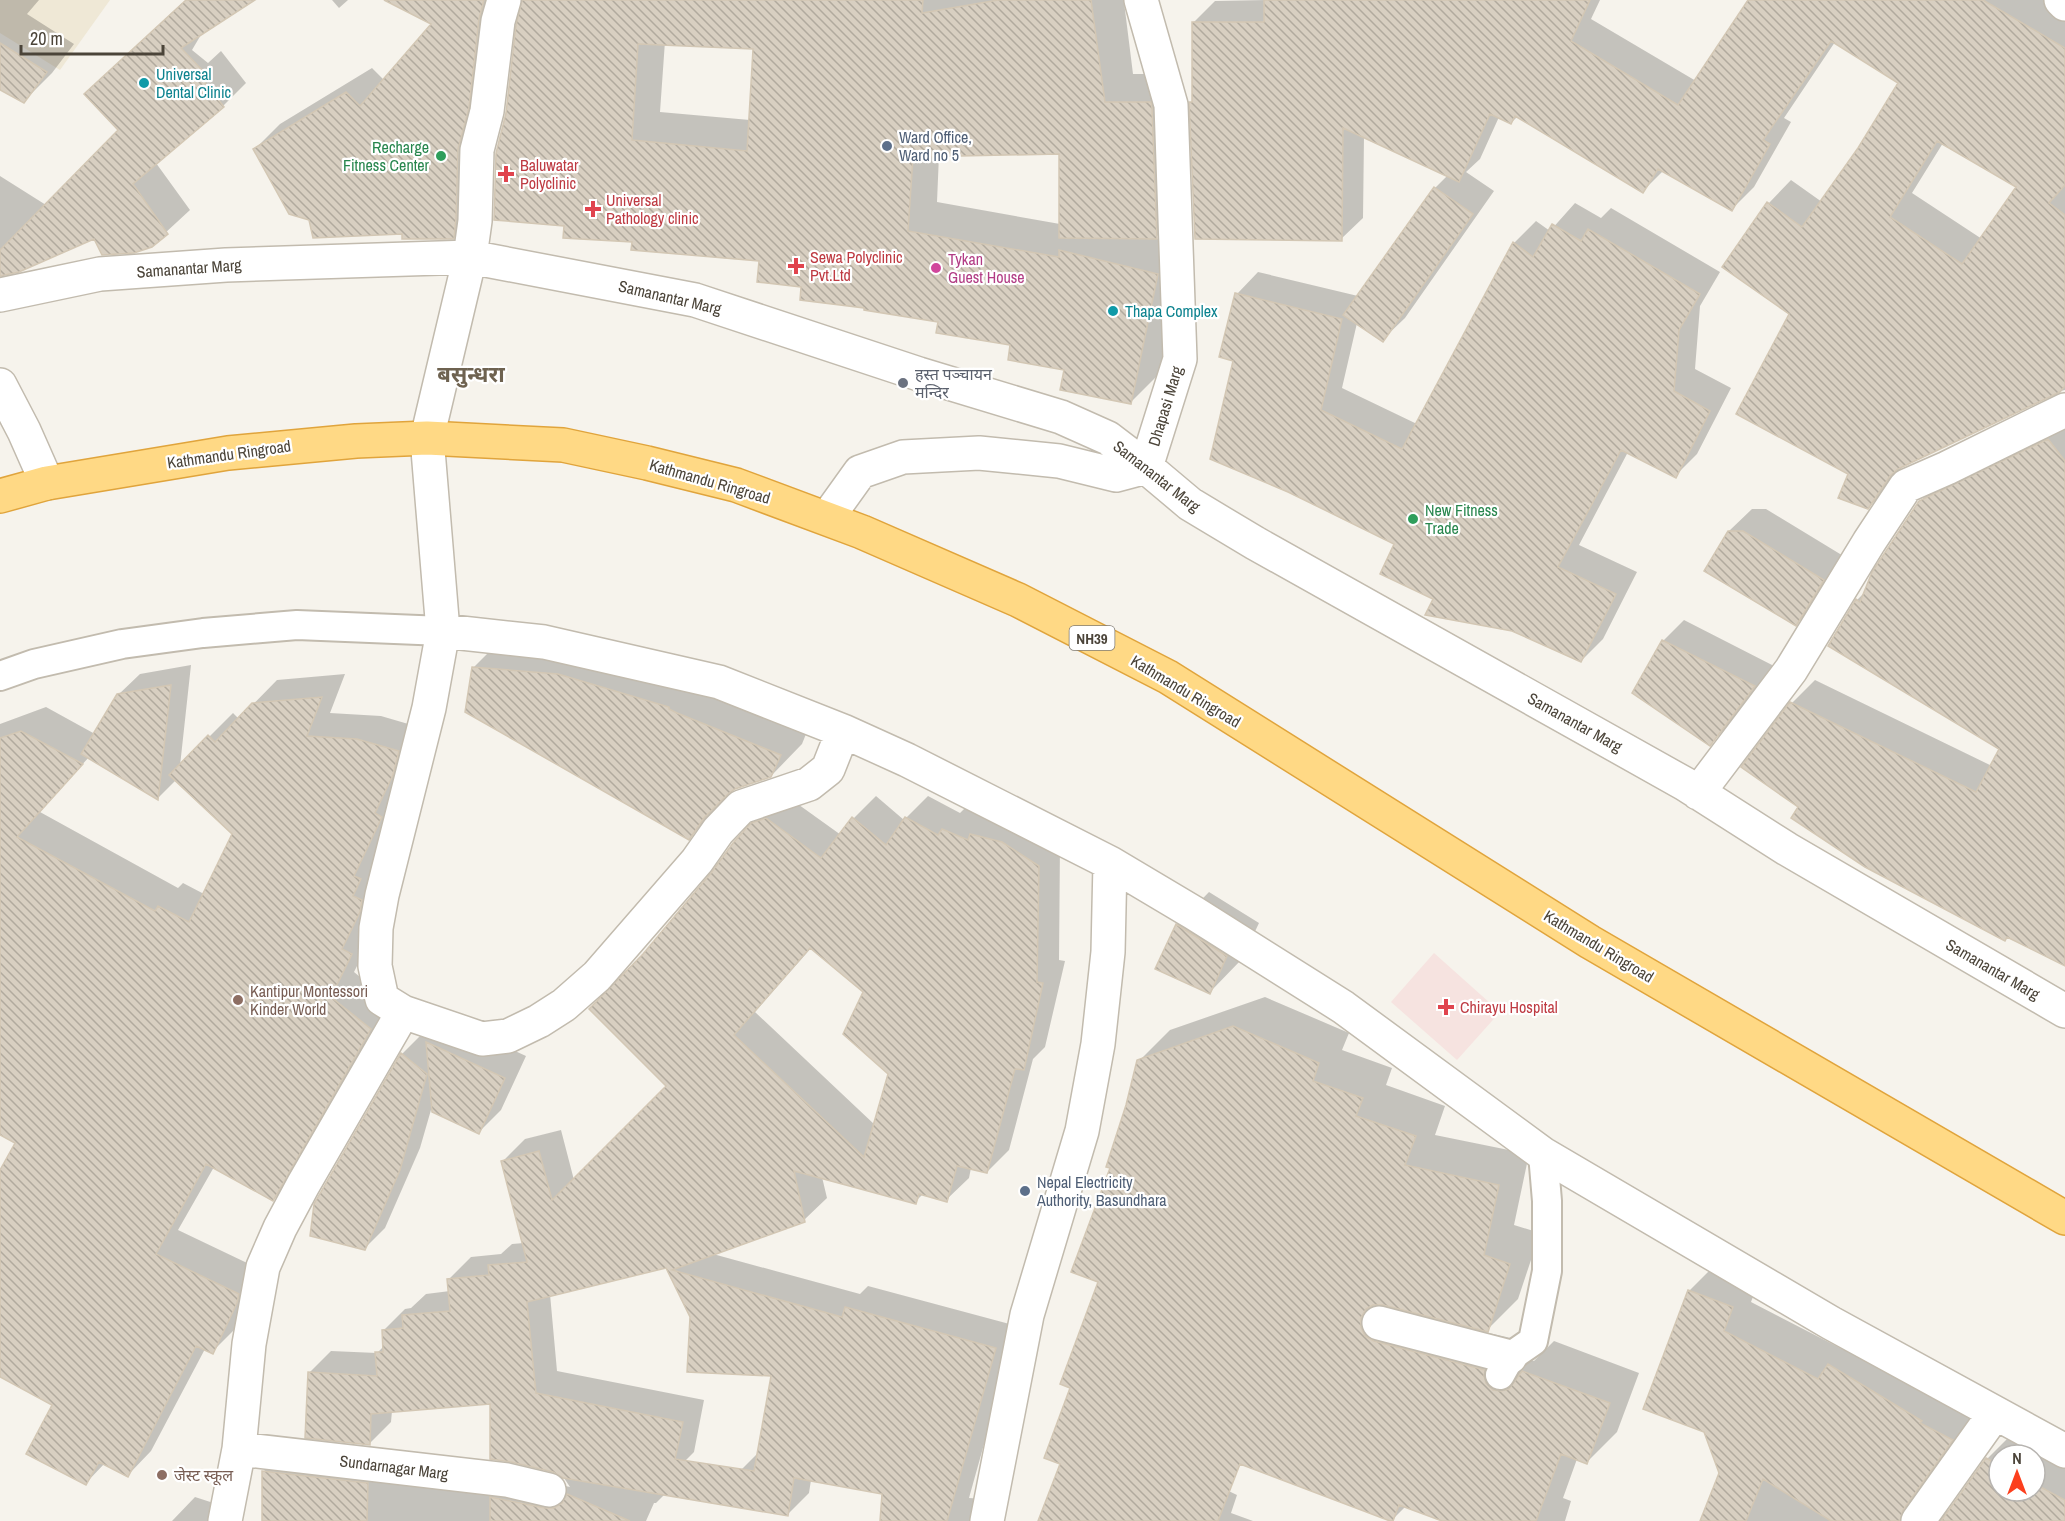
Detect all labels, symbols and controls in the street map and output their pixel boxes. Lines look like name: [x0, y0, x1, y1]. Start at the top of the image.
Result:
scale bar: [21, 18, 164, 56]
text: 20 m: [30, 26, 63, 51]
place label: Universal Dental Clinic: [156, 63, 232, 103]
marker: Universal Dental Clinic: [137, 76, 151, 90]
place label: Ward Office, Ward no 5: [899, 126, 972, 166]
place label: Recharge Fitness Center: [343, 136, 430, 176]
marker: Ward Office, Ward no 5: [880, 139, 894, 153]
marker: Recharge Fitness Center: [434, 149, 448, 163]
place label: Baluwatar Polyclinic: [520, 154, 579, 194]
marker: Baluwatar Polyclinic: [497, 165, 515, 183]
place label: Universal Pathology clinic: [606, 189, 699, 229]
marker: Universal Pathology clinic: [584, 200, 602, 218]
place label: Sewa Polyclinic Pvt.Ltd: [810, 246, 903, 286]
place label: Tykan Guest House: [948, 248, 1025, 288]
street label: Samanantar Marg: [136, 253, 243, 283]
marker: Sewa Polyclinic Pvt.Ltd: [787, 257, 805, 275]
marker: Tykan Guest House: [929, 261, 943, 275]
street label: Samanantar Marg: [616, 274, 724, 320]
place label: Thapa Complex: [1125, 300, 1218, 322]
marker: Thapa Complex: [1106, 304, 1120, 318]
district label: बसुन्धरा: [437, 359, 505, 389]
place label: हस्त पञ्चायन मन्दिर: [915, 363, 993, 403]
street label: Dhapasi Marg: [1142, 363, 1188, 449]
marker: हस्त पञ्चायन मन्दिर: [896, 376, 910, 390]
street label: Kathmandu Ringroad: [166, 434, 292, 474]
street label: Samanantar Marg: [1109, 435, 1206, 517]
street label: Kathmandu Ringroad: [647, 453, 773, 509]
place label: New Fitness Trade: [1425, 499, 1498, 539]
marker: New Fitness Trade: [1406, 512, 1420, 526]
road number: NH39: [1070, 626, 1114, 650]
street label: Kathmandu Ringroad: [1127, 649, 1245, 733]
street label: Samanantar Marg: [1524, 687, 1627, 757]
street label: Kathmandu Ringroad: [1540, 904, 1658, 988]
street label: Samanantar Marg: [1942, 933, 2045, 1005]
place label: Kantipur Montessori Kinder World: [250, 980, 368, 1020]
marker: Kantipur Montessori Kinder World: [231, 993, 245, 1007]
place label: Chirayu Hospital: [1460, 996, 1558, 1018]
marker: Chirayu Hospital: [1437, 998, 1455, 1016]
place label: Nepal Electricity Authority, Basundhara: [1036, 1171, 1167, 1211]
marker: Nepal Electricity Authority, Basundhara: [1018, 1184, 1032, 1198]
north arrow: [1987, 1443, 2047, 1503]
text: N: [2012, 1447, 2022, 1469]
street label: Sundarnagar Marg: [338, 1449, 450, 1485]
place label: जेस्ट स्कूल: [174, 1464, 234, 1486]
marker: जेस्ट स्कूल: [155, 1468, 169, 1482]

